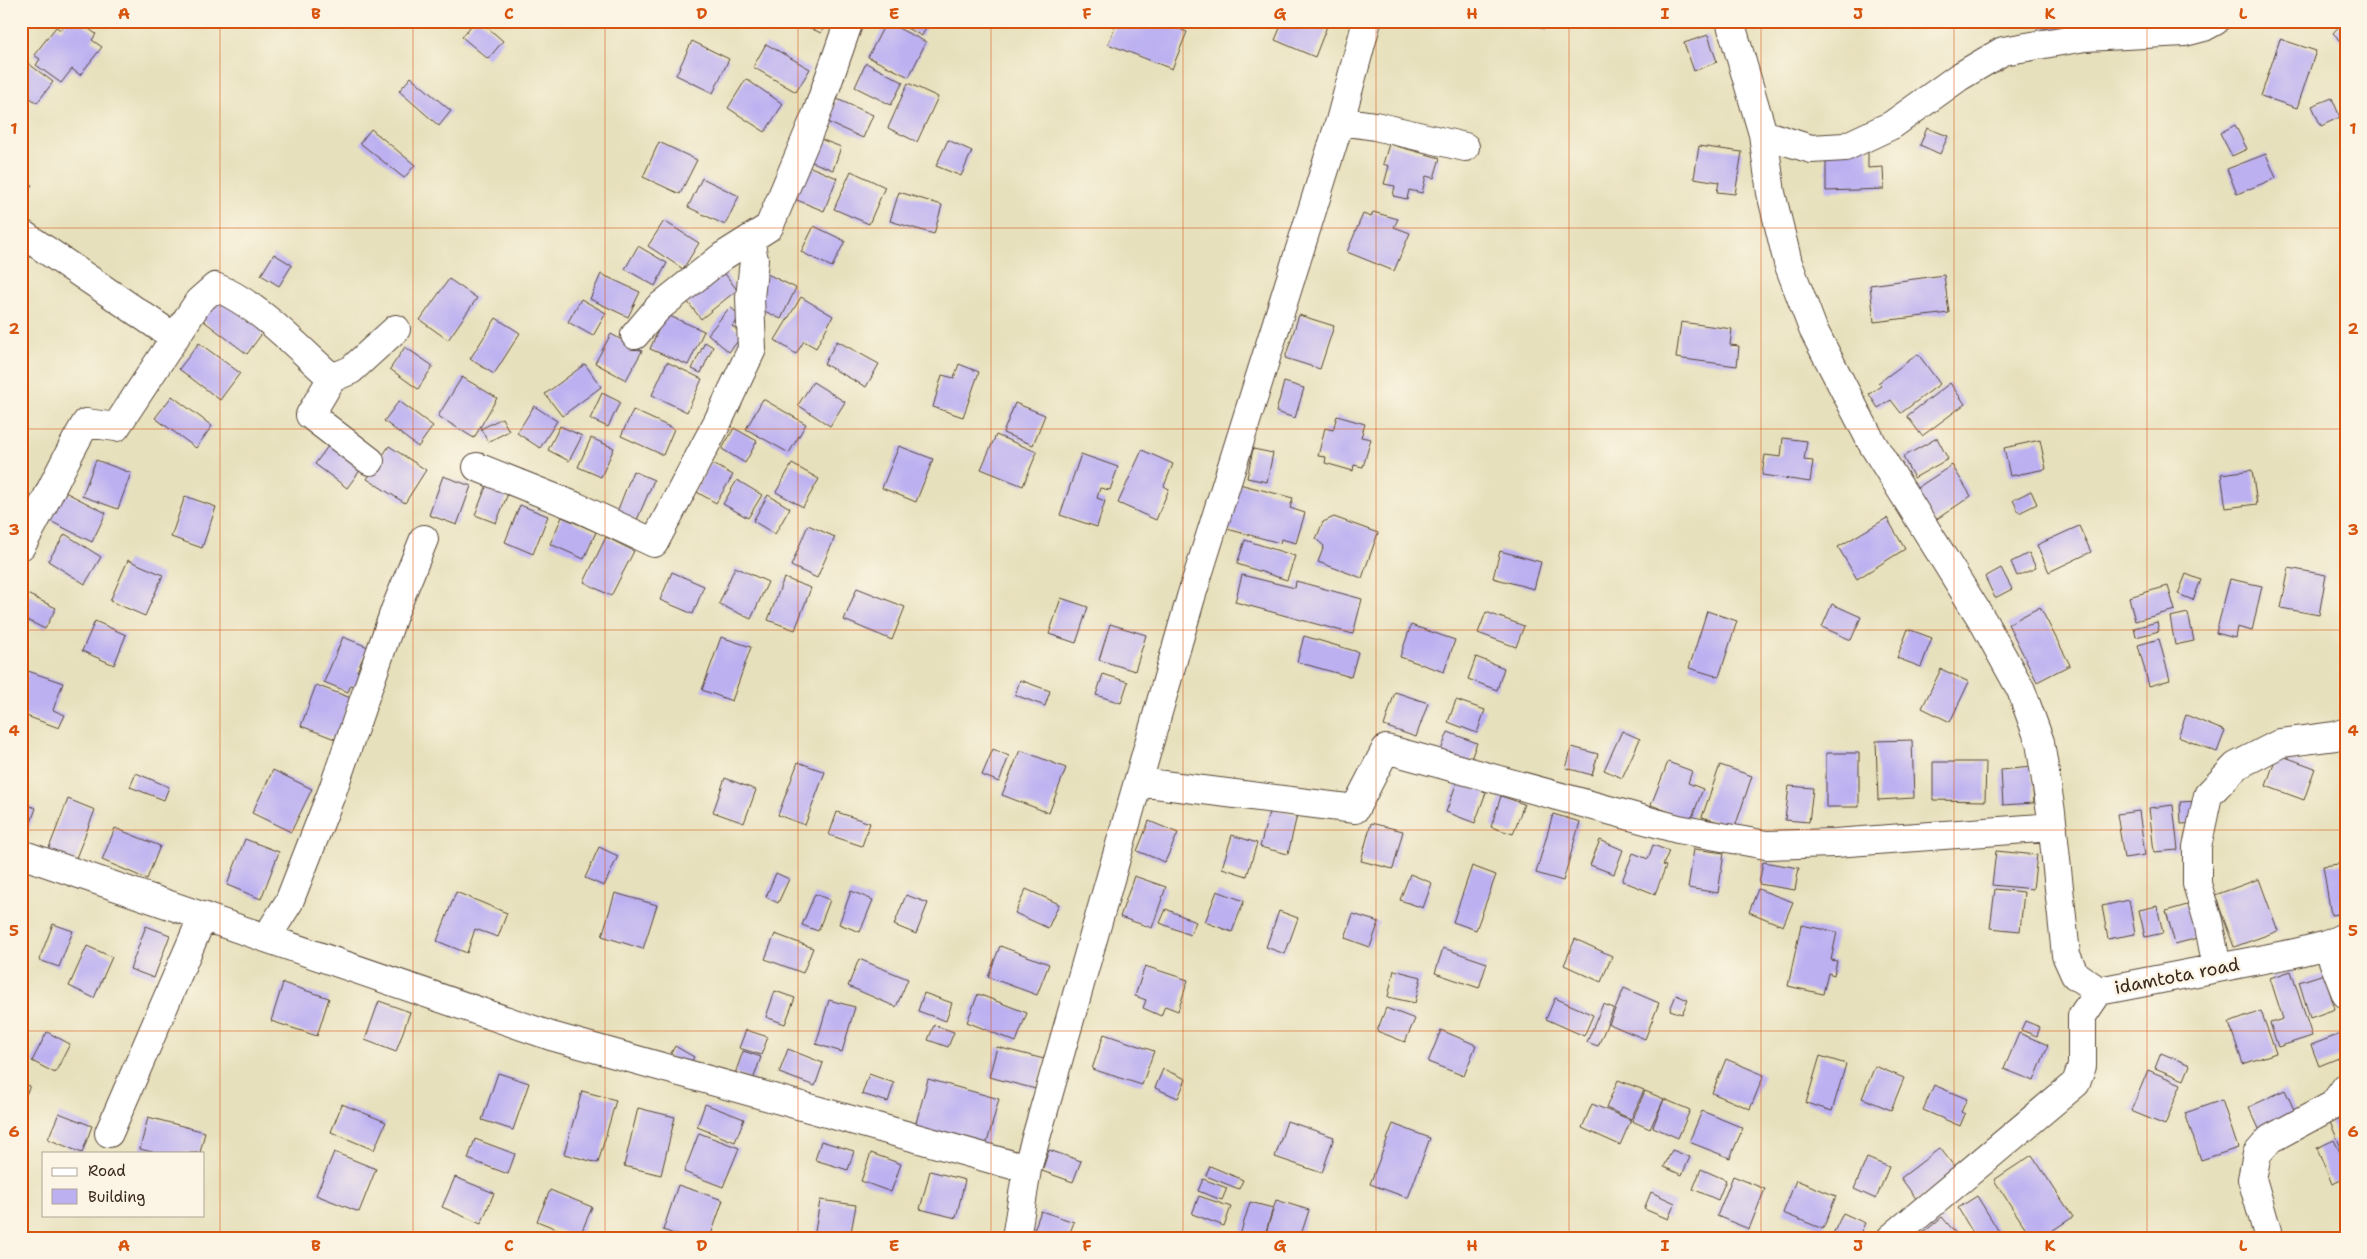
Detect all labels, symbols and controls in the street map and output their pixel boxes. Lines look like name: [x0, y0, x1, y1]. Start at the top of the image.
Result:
text: A: [118, 3, 130, 24]
text: B: [311, 3, 321, 24]
text: C: [504, 3, 514, 24]
text: D: [696, 3, 708, 24]
text: E: [889, 3, 899, 24]
text: F: [1082, 3, 1092, 24]
text: G: [1274, 3, 1287, 24]
text: H: [1466, 3, 1478, 24]
text: I: [1661, 3, 1670, 24]
text: J: [1853, 3, 1863, 24]
text: K: [2045, 3, 2056, 24]
text: L: [2239, 3, 2248, 24]
text: 1: [10, 118, 18, 139]
text: 1: [2349, 118, 2357, 139]
text: 2: [8, 318, 20, 339]
text: 2: [2347, 318, 2359, 339]
text: 3: [8, 519, 20, 540]
text: 3: [2347, 519, 2359, 540]
text: 4: [8, 720, 20, 741]
text: 4: [2347, 720, 2359, 741]
text: 5: [9, 920, 19, 941]
text: 5: [2348, 920, 2358, 941]
street label: idamtota road: [2113, 952, 2241, 1000]
text: 6: [8, 1121, 20, 1142]
text: 6: [2347, 1121, 2359, 1142]
legend: [42, 1152, 205, 1216]
text: Road: [88, 1161, 126, 1181]
text: Building: [88, 1187, 145, 1207]
text: A: [118, 1235, 130, 1256]
text: B: [311, 1235, 321, 1256]
text: C: [504, 1235, 514, 1256]
text: D: [696, 1235, 708, 1256]
text: E: [889, 1235, 899, 1256]
text: F: [1082, 1235, 1092, 1256]
text: G: [1274, 1235, 1287, 1256]
text: H: [1466, 1235, 1478, 1256]
text: I: [1661, 1235, 1670, 1256]
text: J: [1853, 1235, 1863, 1256]
text: K: [2045, 1235, 2056, 1256]
text: L: [2239, 1235, 2248, 1256]

